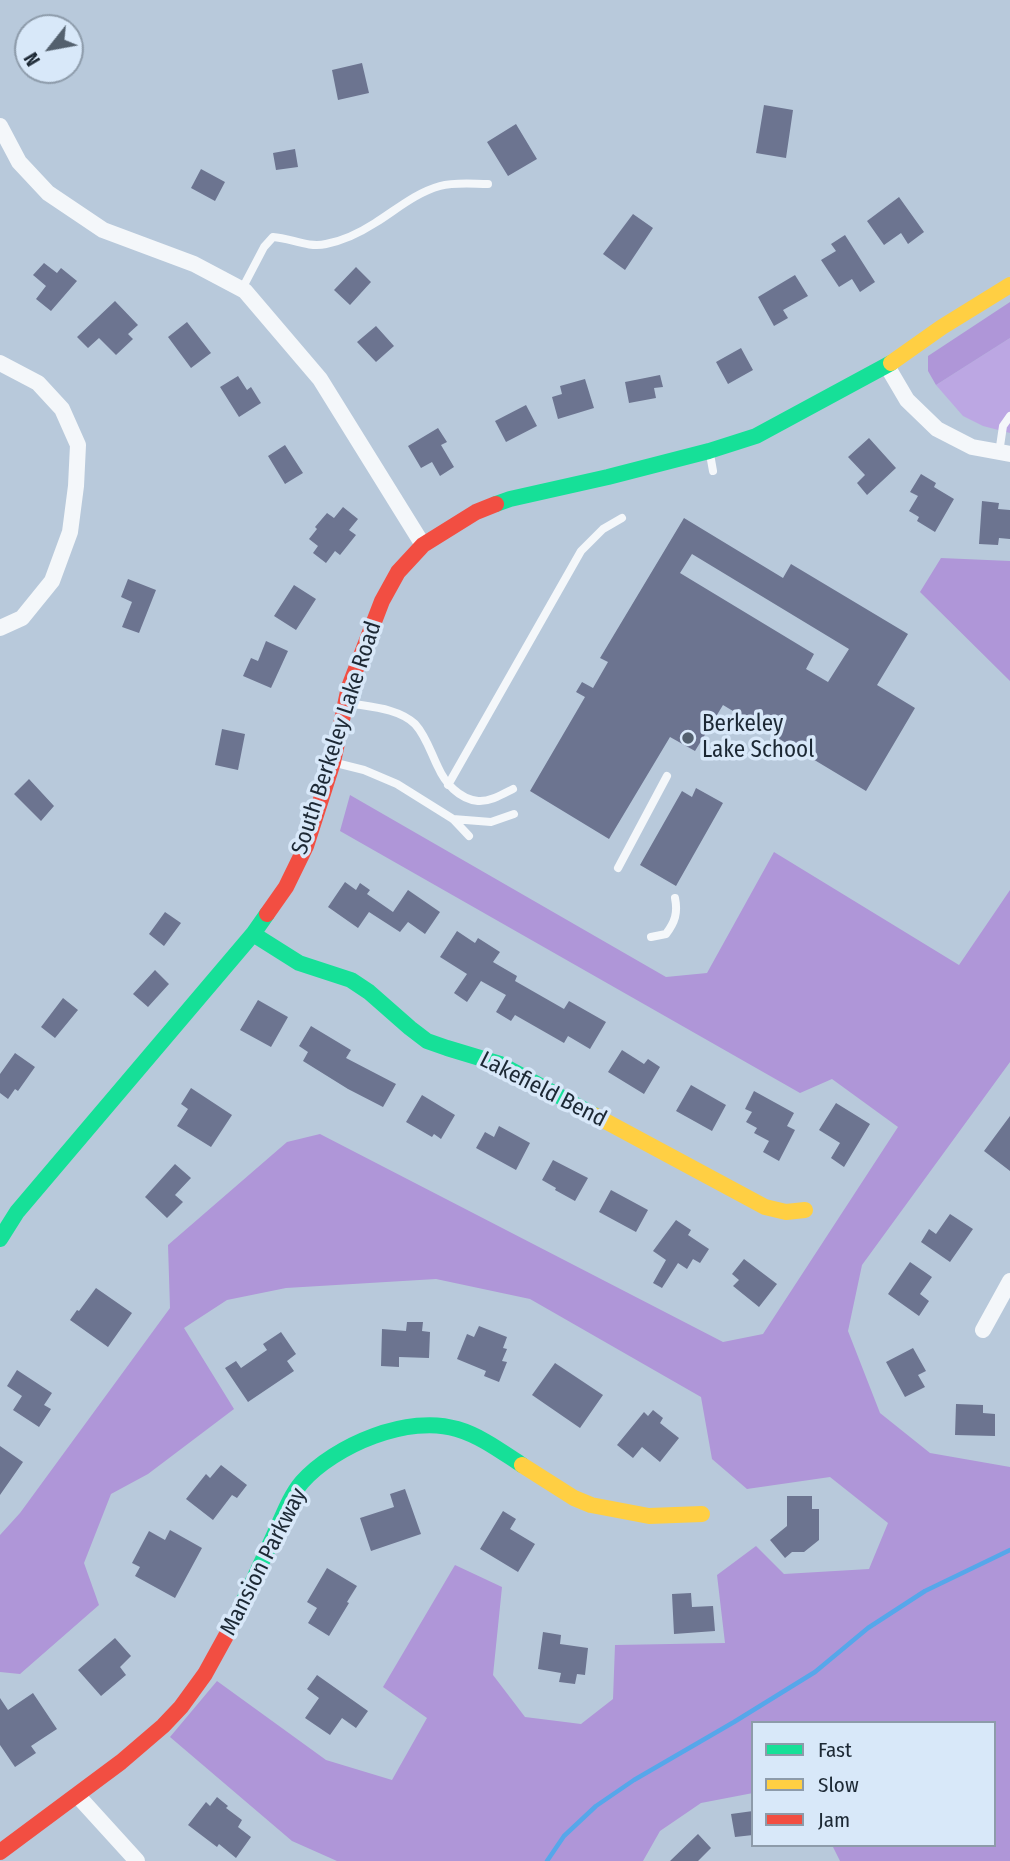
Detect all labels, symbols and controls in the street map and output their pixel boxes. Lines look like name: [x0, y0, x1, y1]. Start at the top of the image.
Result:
north arrow: [14, 14, 84, 84]
text: N: [19, 48, 45, 70]
street label: South Berkeley Lake Road: [286, 618, 388, 858]
place label: Berkeley Lake School: [702, 711, 814, 765]
marker: Berkeley Lake School: [680, 730, 696, 746]
street label: Lakefield Bend: [475, 1046, 611, 1134]
street label: Mansion Parkway: [215, 1484, 313, 1640]
legend: [751, 1721, 996, 1847]
text: Fast: [818, 1737, 852, 1763]
text: Slow: [818, 1772, 859, 1798]
text: Jam: [818, 1807, 850, 1833]

